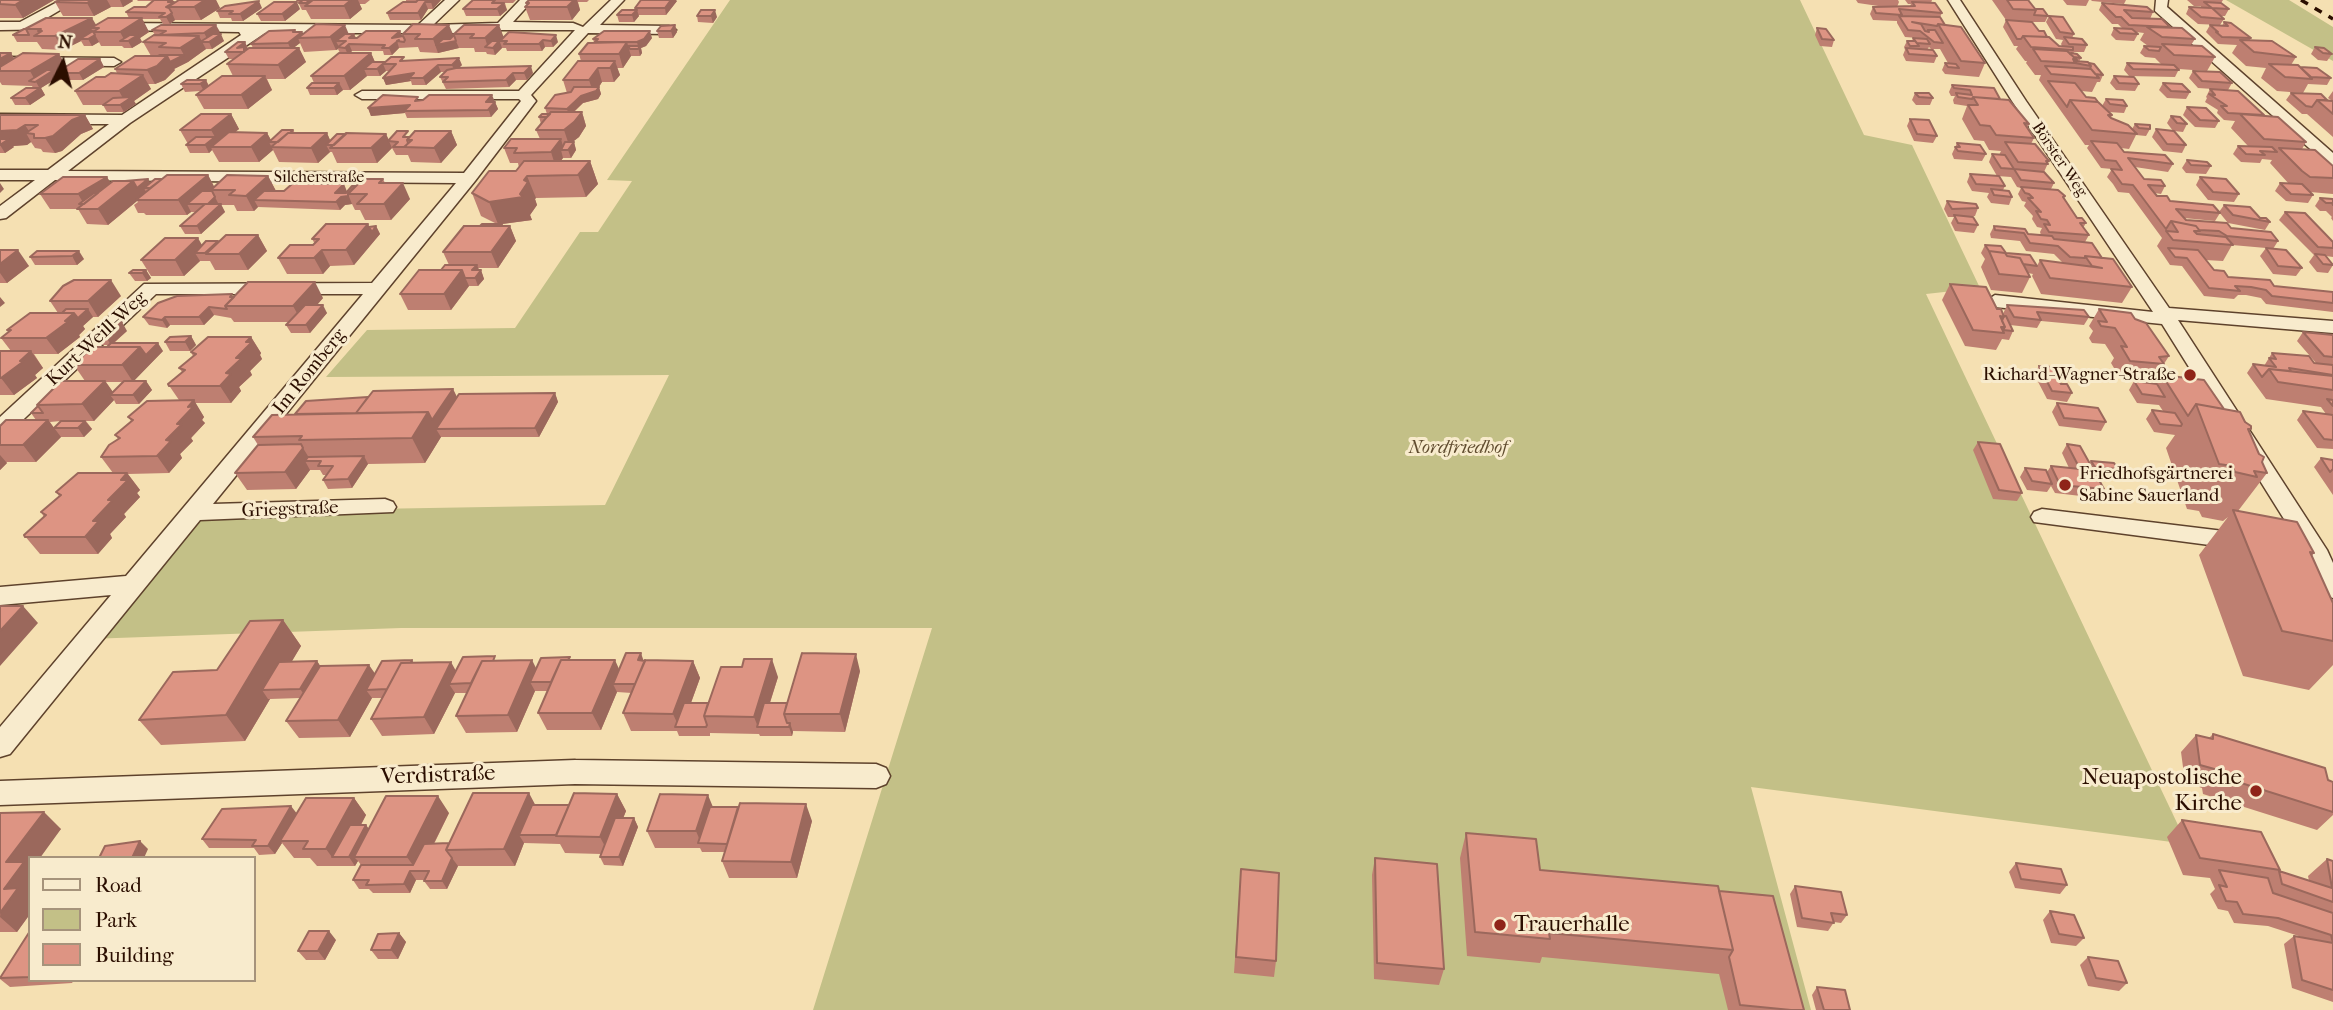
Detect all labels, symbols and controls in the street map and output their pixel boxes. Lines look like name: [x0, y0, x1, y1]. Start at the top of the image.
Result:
north arrow: [28, 28, 98, 98]
text: N: [57, 30, 74, 54]
street label: Börster Weg: [2027, 119, 2091, 201]
street label: Silcherstraße: [274, 168, 364, 188]
street label: Kurt-Weill-Weg: [42, 287, 152, 391]
street label: Im Romberg: [269, 325, 351, 419]
place label: Richard-Wagner-Straße: [1983, 364, 2176, 386]
marker: Richard-Wagner-Straße: [2182, 367, 2198, 383]
park label: Nordfriedhof: [1408, 437, 1508, 459]
place label: Friedhofsgärtnerei Sabine Sauerland: [2079, 463, 2233, 507]
marker: Friedhofsgärtnerei Sabine Sauerland: [2057, 477, 2073, 493]
street label: Griegstraße: [241, 497, 339, 523]
street label: Verdistraße: [380, 760, 496, 792]
place label: Neuapostolische Kirche: [2082, 764, 2242, 818]
marker: Neuapostolische Kirche: [2248, 783, 2264, 799]
legend: [28, 856, 256, 982]
text: Road: [95, 873, 142, 897]
text: Park: [95, 908, 137, 932]
place label: Trauerhalle: [1514, 911, 1630, 939]
marker: Trauerhalle: [1492, 917, 1508, 933]
text: Building: [95, 943, 173, 967]

